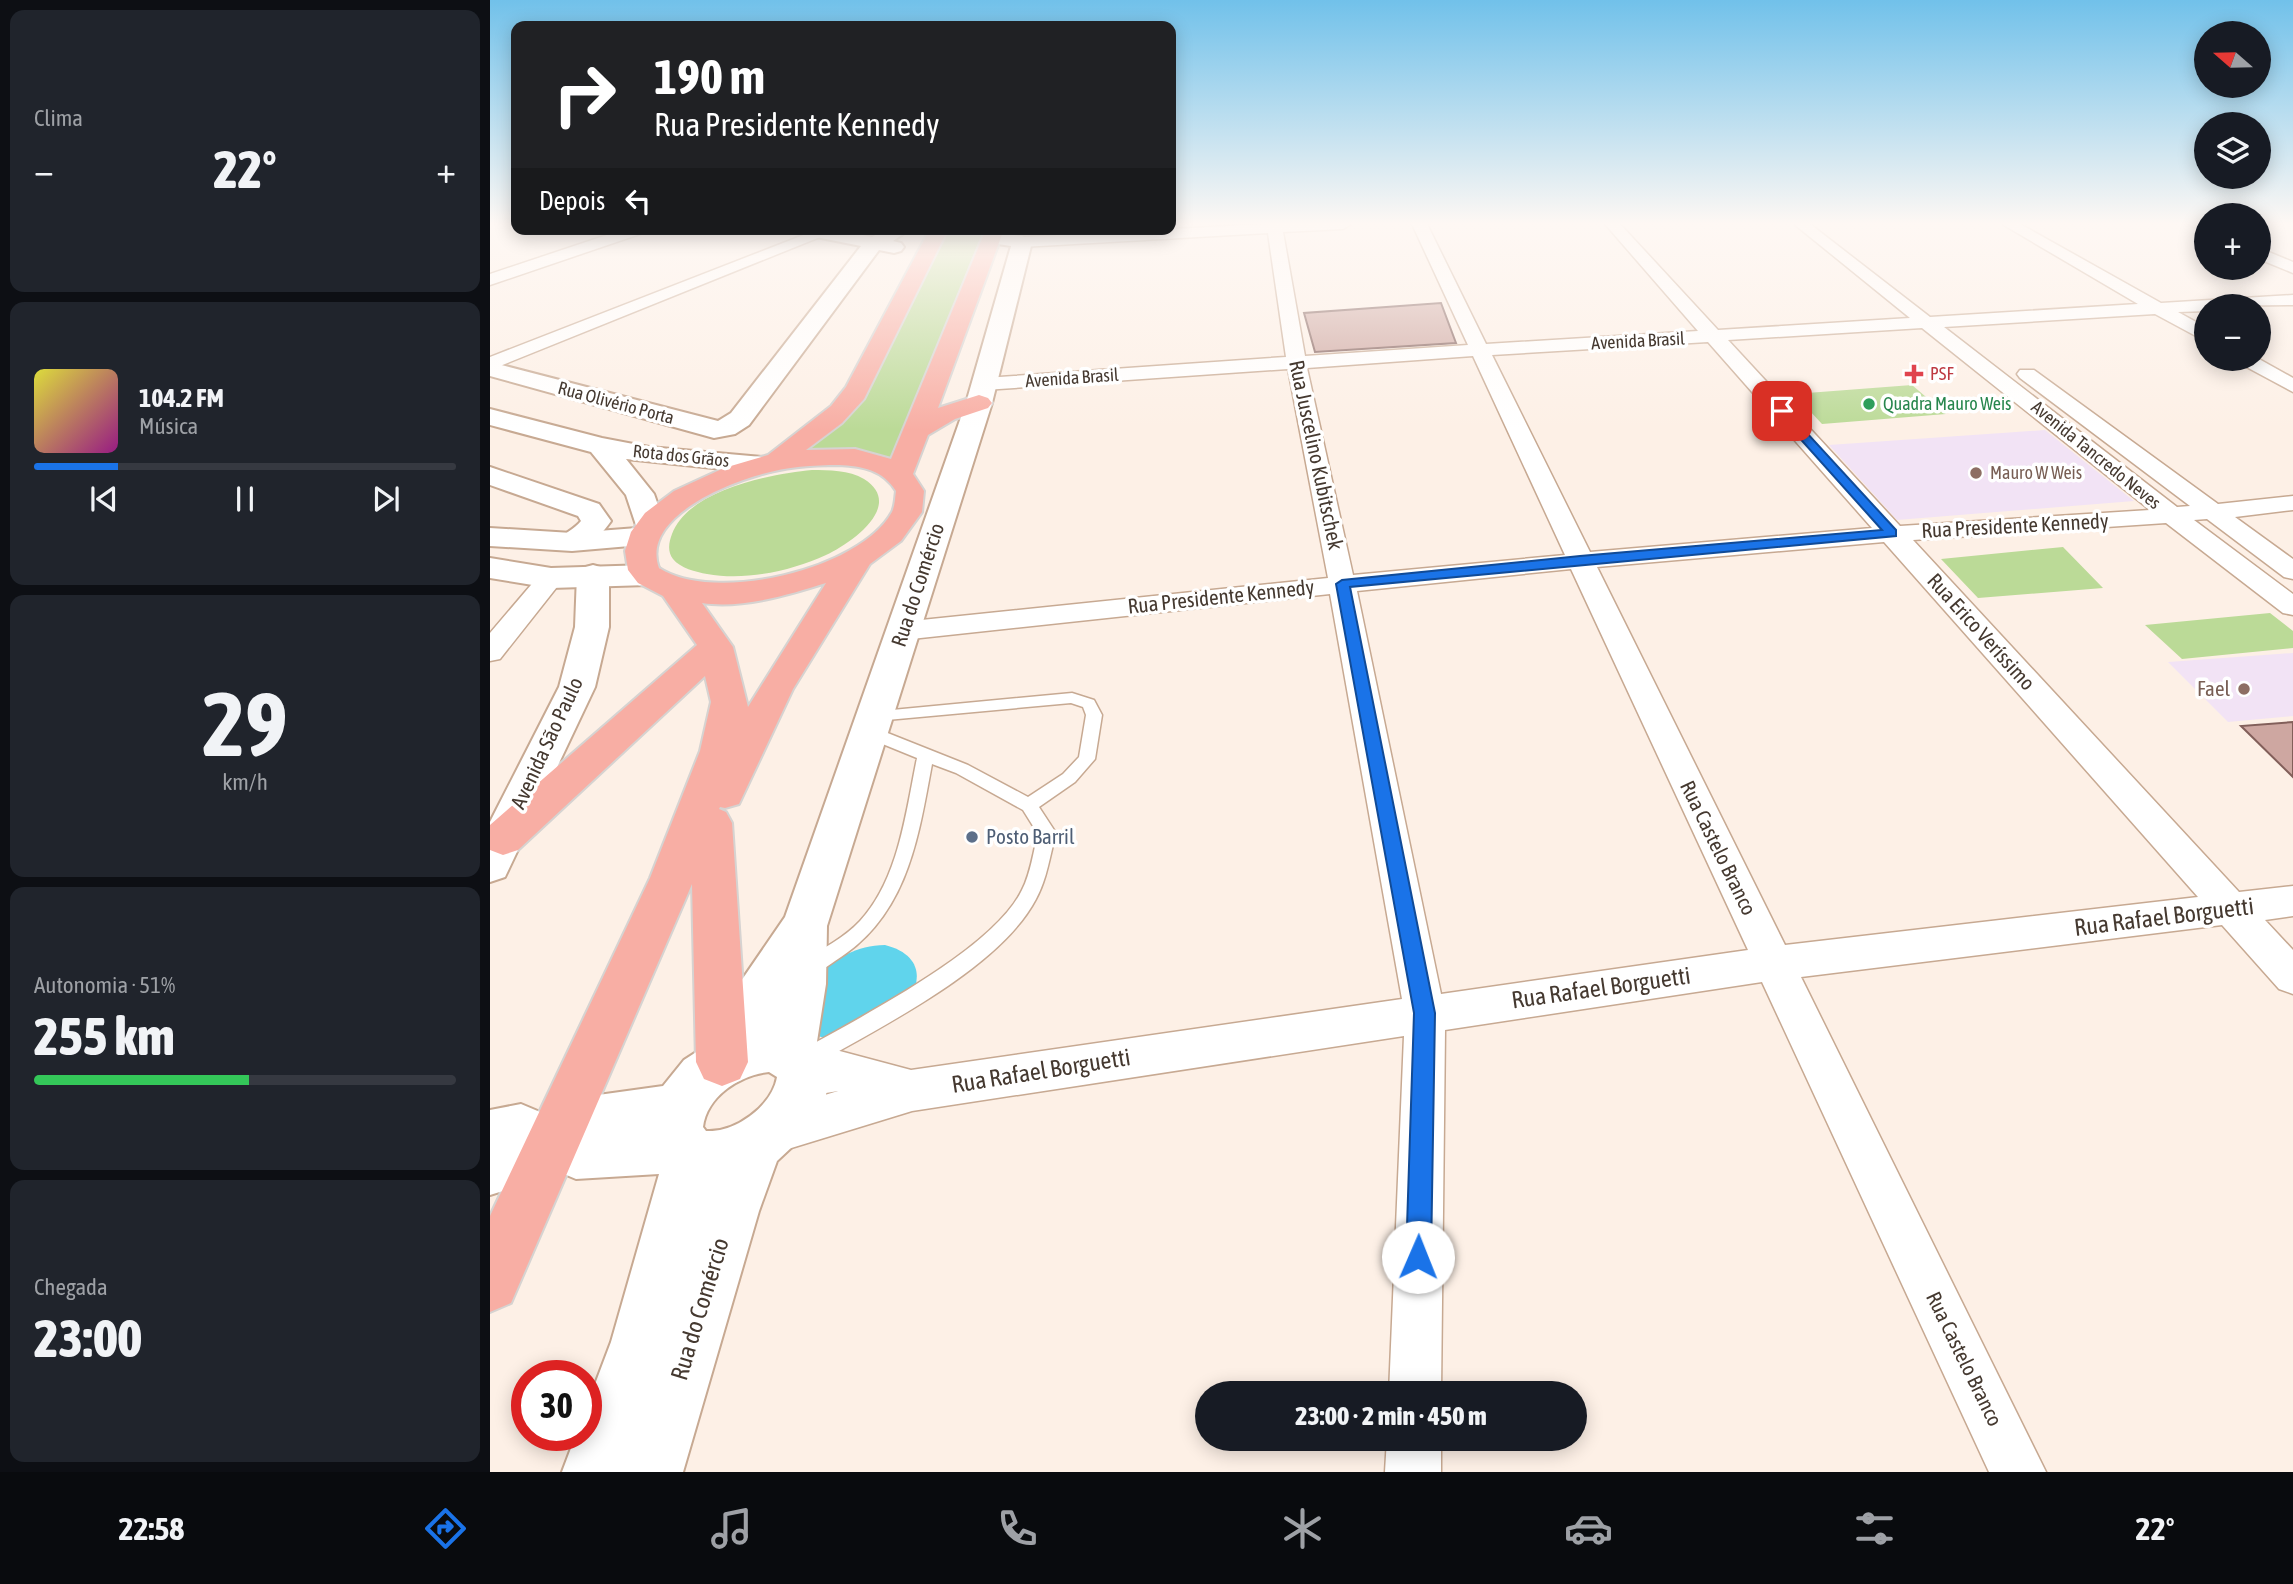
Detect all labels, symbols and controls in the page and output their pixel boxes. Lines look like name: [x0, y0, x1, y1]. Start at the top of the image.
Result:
north arrow: [2194, 21, 2272, 98]
map controls: [2194, 21, 2271, 371]
text: 190 m: [654, 48, 765, 104]
icon: right: [539, 49, 630, 140]
text: Clima: [34, 105, 83, 131]
text: Rua Presidente Kennedy: [654, 106, 939, 143]
button: layers: [2194, 112, 2271, 189]
text: 22°: [213, 139, 277, 199]
text: −: [34, 148, 54, 191]
text: +: [436, 148, 456, 191]
icon: left: [619, 182, 657, 220]
text: Depois: [539, 186, 605, 216]
button: +: [2194, 203, 2271, 280]
button: −: [2194, 294, 2271, 371]
street label: Avenida Brasil: [1591, 328, 1685, 353]
street label: Rua Juscelino Kubitschek: [1285, 358, 1349, 552]
place label: PSF: [1930, 363, 1954, 384]
street label: Avenida Brasil: [1025, 364, 1120, 391]
marker: PSF: [1904, 364, 1924, 384]
street label: Rua Olivério Porta: [556, 377, 677, 428]
pin: [1752, 381, 1812, 441]
text: 104.2 FM: [139, 383, 224, 413]
icon: arrive: [1763, 392, 1801, 430]
place label: Quadra Mauro Weis: [1883, 393, 2011, 414]
marker: Quadra Mauro Weis: [1861, 396, 1877, 412]
street label: Avenida Tancredo Neves: [2027, 396, 2165, 513]
text: Música: [139, 413, 198, 439]
street label: Rota dos Grãos: [632, 440, 730, 471]
place label: Mauro W Weis: [1990, 462, 2082, 483]
marker: Mauro W Weis: [1968, 465, 1984, 481]
icon: previous: [85, 480, 123, 518]
icon: pause: [226, 480, 264, 518]
icon: next: [367, 480, 405, 518]
street label: Rua Presidente Kennedy: [1921, 508, 2109, 542]
street label: Rua do Comércio: [886, 520, 948, 650]
street label: Rua Erico Veríssimo: [1923, 568, 2040, 695]
street label: Rua Presidente Kennedy: [1127, 574, 1316, 618]
text: 29: [202, 671, 288, 775]
street label: Avenida São Paulo: [505, 673, 587, 812]
place label: Fael: [2197, 676, 2230, 700]
marker: Fael: [2236, 681, 2252, 697]
text: km/h: [222, 769, 268, 795]
street label: Rua Castelo Branco: [1676, 776, 1762, 919]
place label: Posto Barril: [986, 824, 1075, 848]
marker: Posto Barril: [964, 829, 980, 845]
street label: Rua Rafael Borguetti: [2073, 892, 2255, 941]
street label: Rua Rafael Borguetti: [1510, 962, 1692, 1013]
text: Autonomia · 51%: [34, 972, 175, 998]
text: 255 km: [34, 1006, 175, 1066]
street label: Rua Rafael Borguetti: [950, 1043, 1132, 1098]
position arrow: [1381, 1220, 1455, 1294]
street label: Rua do Comércio: [665, 1235, 734, 1383]
text: Chegada: [34, 1274, 108, 1300]
street label: Rua Castelo Branco: [1922, 1287, 2008, 1430]
text: 23:00: [34, 1308, 142, 1368]
speed limit sign: 30: [511, 1360, 602, 1451]
text: 23:00 · 2 min · 450 m: [1295, 1401, 1487, 1431]
icon: directions: [421, 1504, 470, 1553]
icon: music: [707, 1504, 756, 1553]
icon: phone: [993, 1504, 1042, 1553]
icon: climate: [1278, 1504, 1327, 1553]
icon: car: [1564, 1504, 1613, 1553]
icon: filters: [1850, 1504, 1899, 1553]
text: 22:58: [118, 1510, 184, 1547]
text: 22°: [2136, 1510, 2175, 1547]

